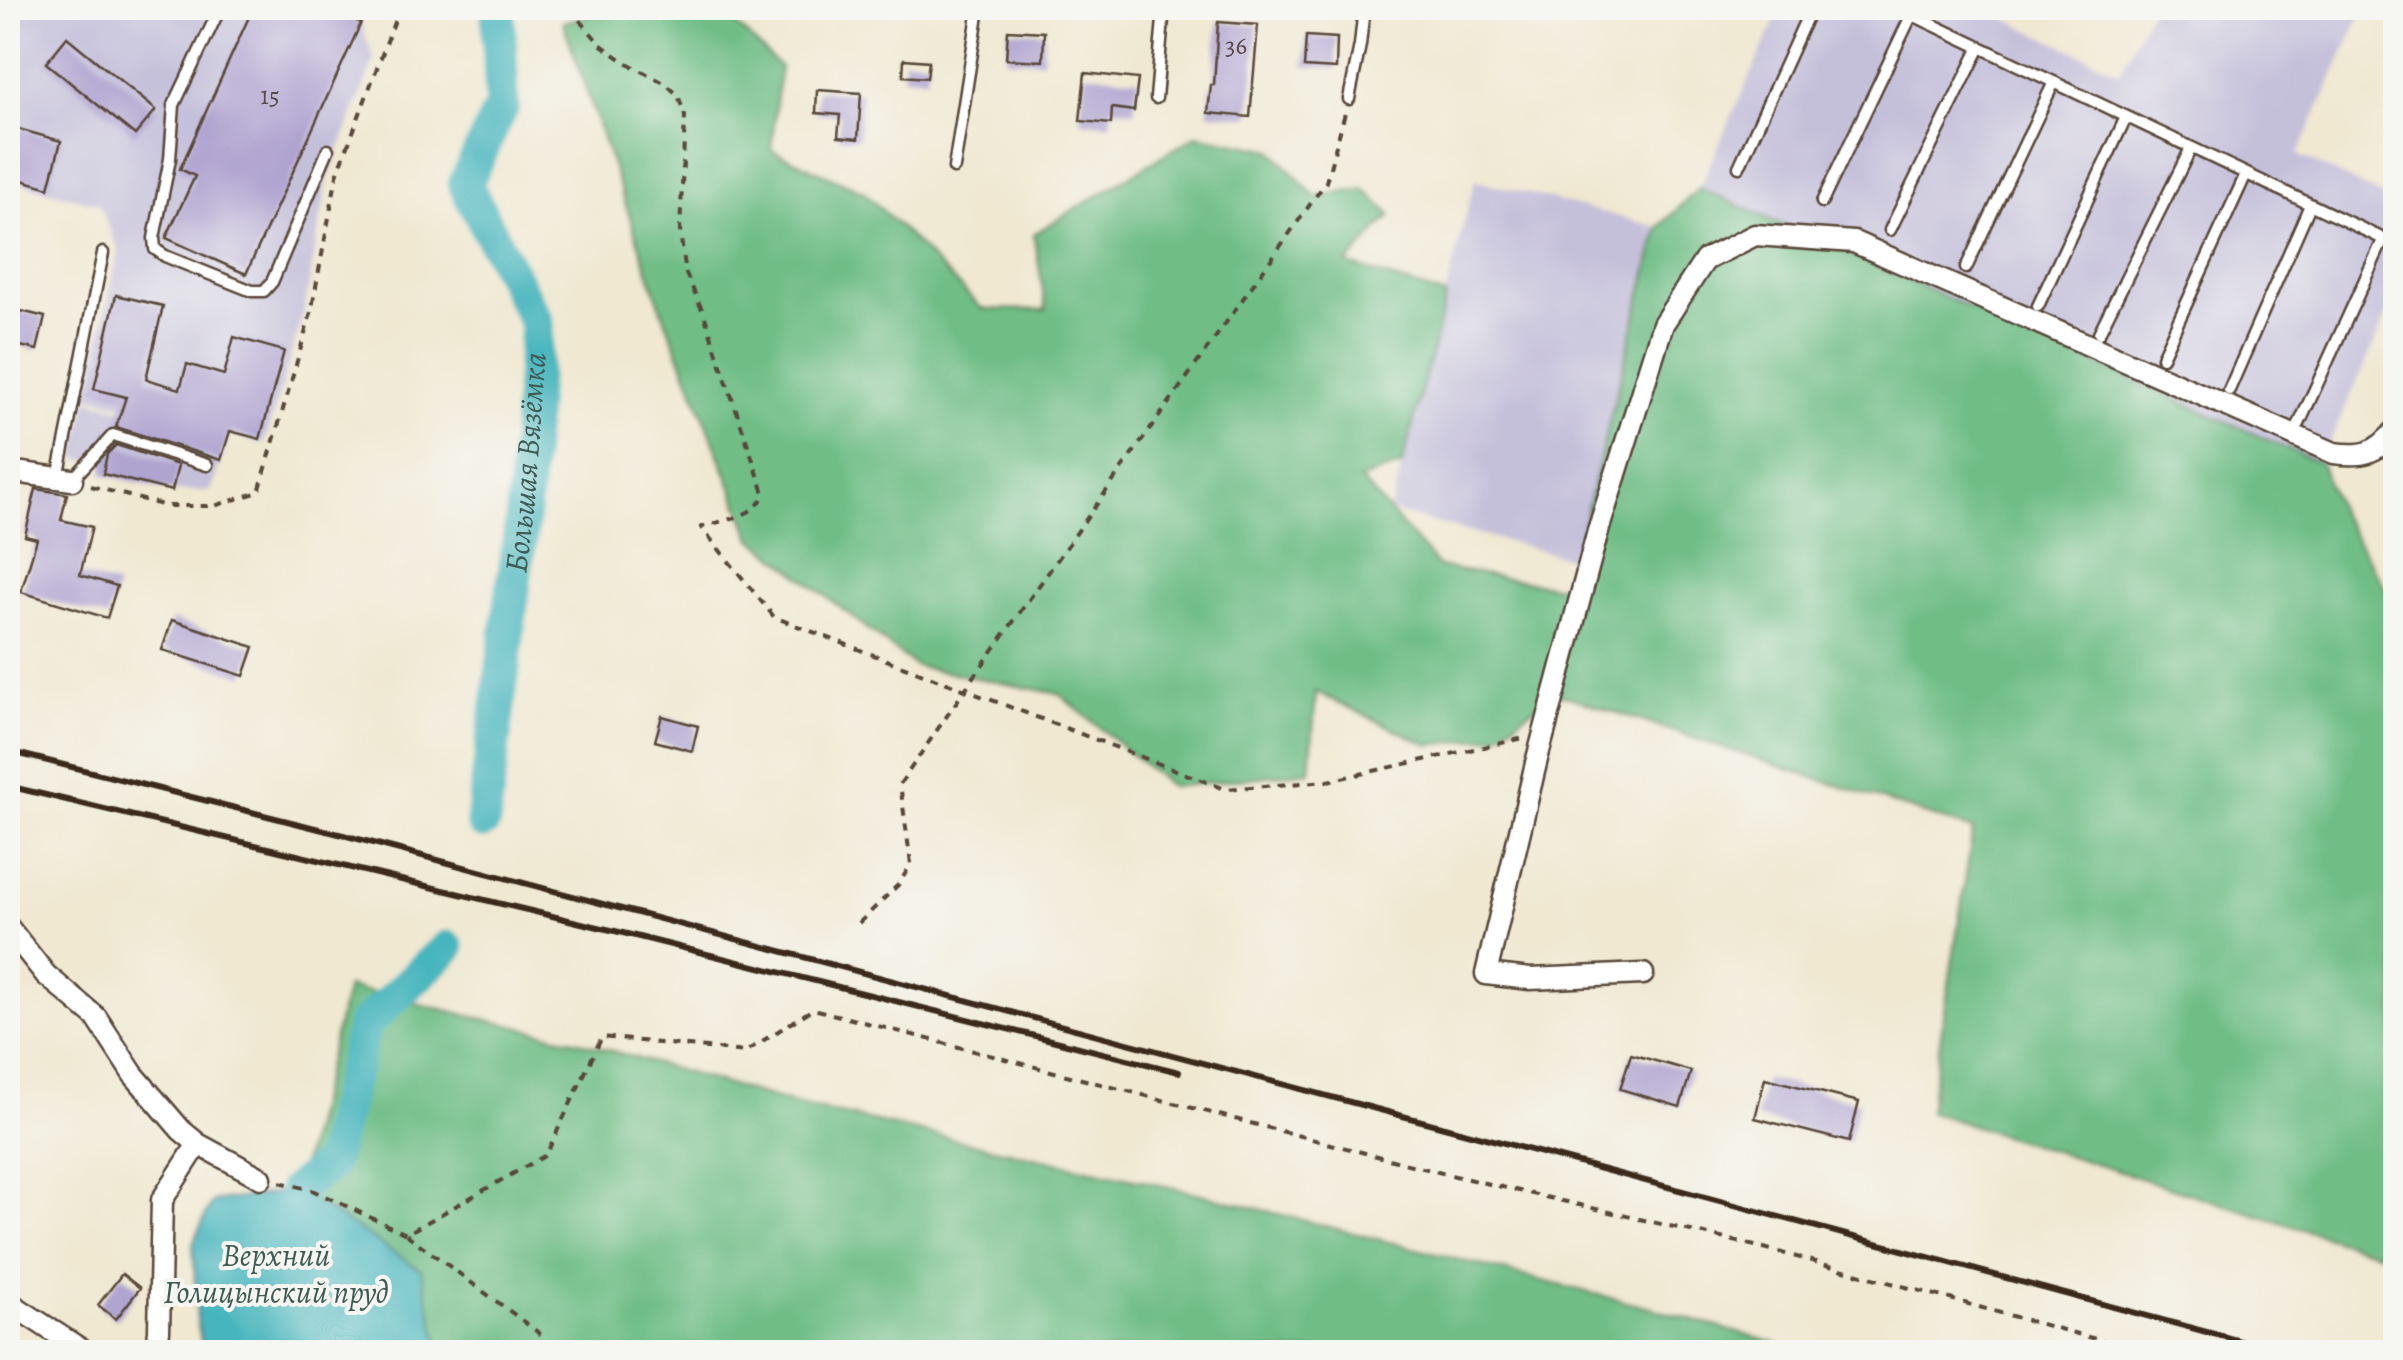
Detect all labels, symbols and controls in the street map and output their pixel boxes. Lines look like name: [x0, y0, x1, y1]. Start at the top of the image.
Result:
house number: 36: [1225, 29, 1247, 63]
house number: 15: [260, 79, 280, 113]
water label: Большая Вязёмка: [493, 351, 557, 576]
water label: Верхний Голицынский пруд: [163, 1233, 389, 1314]

